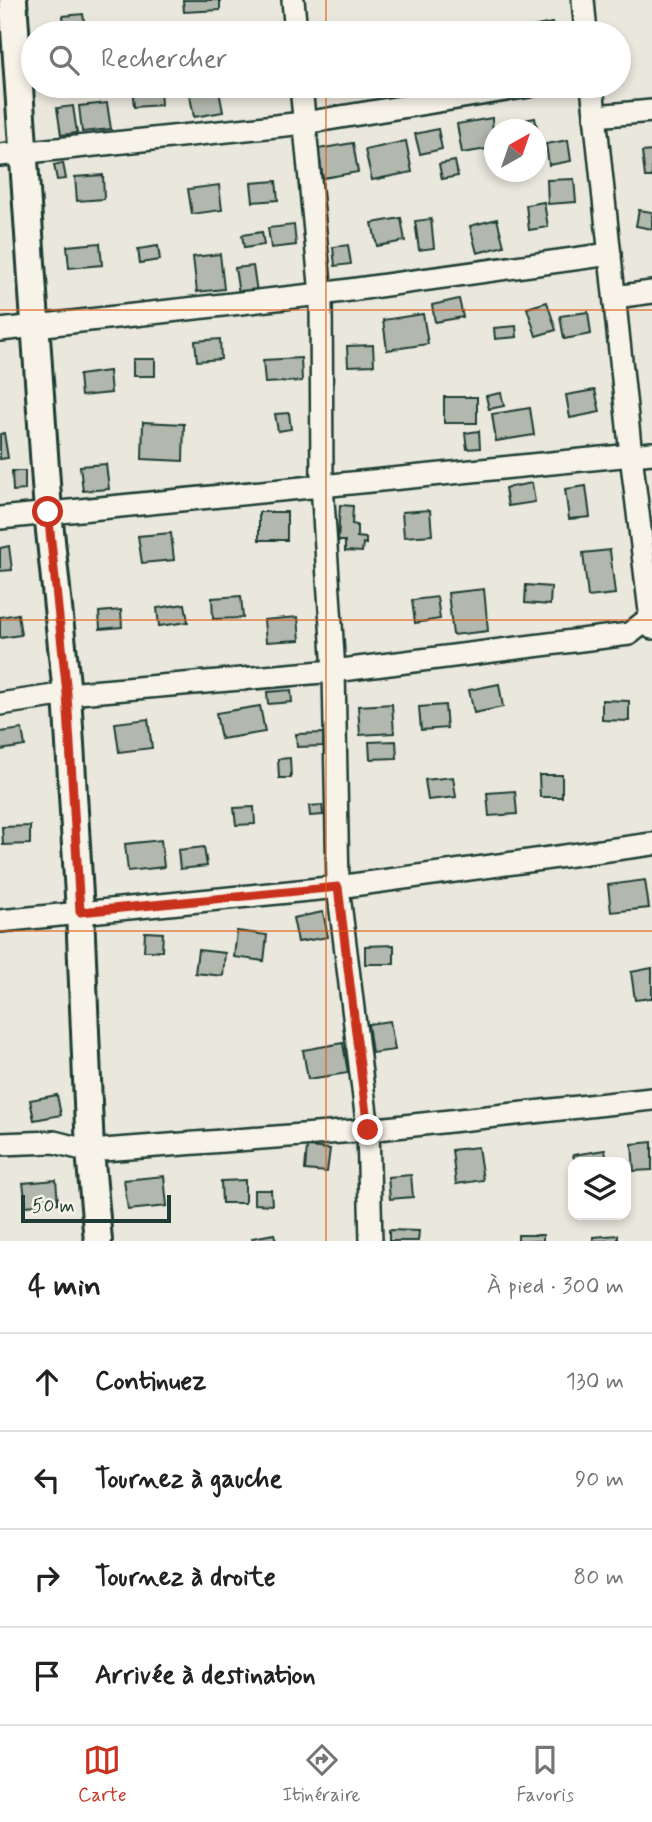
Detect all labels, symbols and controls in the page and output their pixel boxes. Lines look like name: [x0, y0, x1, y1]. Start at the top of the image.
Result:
search box: [21, 21, 631, 98]
icon: search: [45, 41, 83, 79]
text: Rechercher: [101, 43, 227, 77]
north arrow: [484, 119, 547, 182]
route start: [32, 496, 63, 527]
route end: [352, 1114, 383, 1145]
map controls: [568, 1157, 631, 1220]
button: layers: [568, 1157, 631, 1220]
scale bar: [21, 1192, 172, 1224]
text: 50 m: [32, 1194, 75, 1219]
text: 4 min: [28, 1267, 101, 1306]
text: À pied · 300 m: [487, 1272, 624, 1302]
icon: ahead: [28, 1363, 66, 1401]
text: Continuez: [95, 1365, 206, 1399]
text: 130 m: [566, 1367, 624, 1397]
icon: left: [28, 1461, 66, 1499]
text: Tournez à gauche: [95, 1463, 282, 1497]
text: 90 m: [575, 1465, 624, 1495]
icon: right: [28, 1559, 66, 1597]
text: Tournez à droite: [95, 1561, 276, 1595]
text: 80 m: [573, 1563, 624, 1593]
icon: arrive: [28, 1657, 66, 1695]
text: Arrivée à destination: [95, 1659, 316, 1693]
tab: Carte: [78, 1741, 127, 1808]
tab: Itinéraire: [283, 1741, 361, 1808]
tab: Favoris: [516, 1741, 574, 1808]

